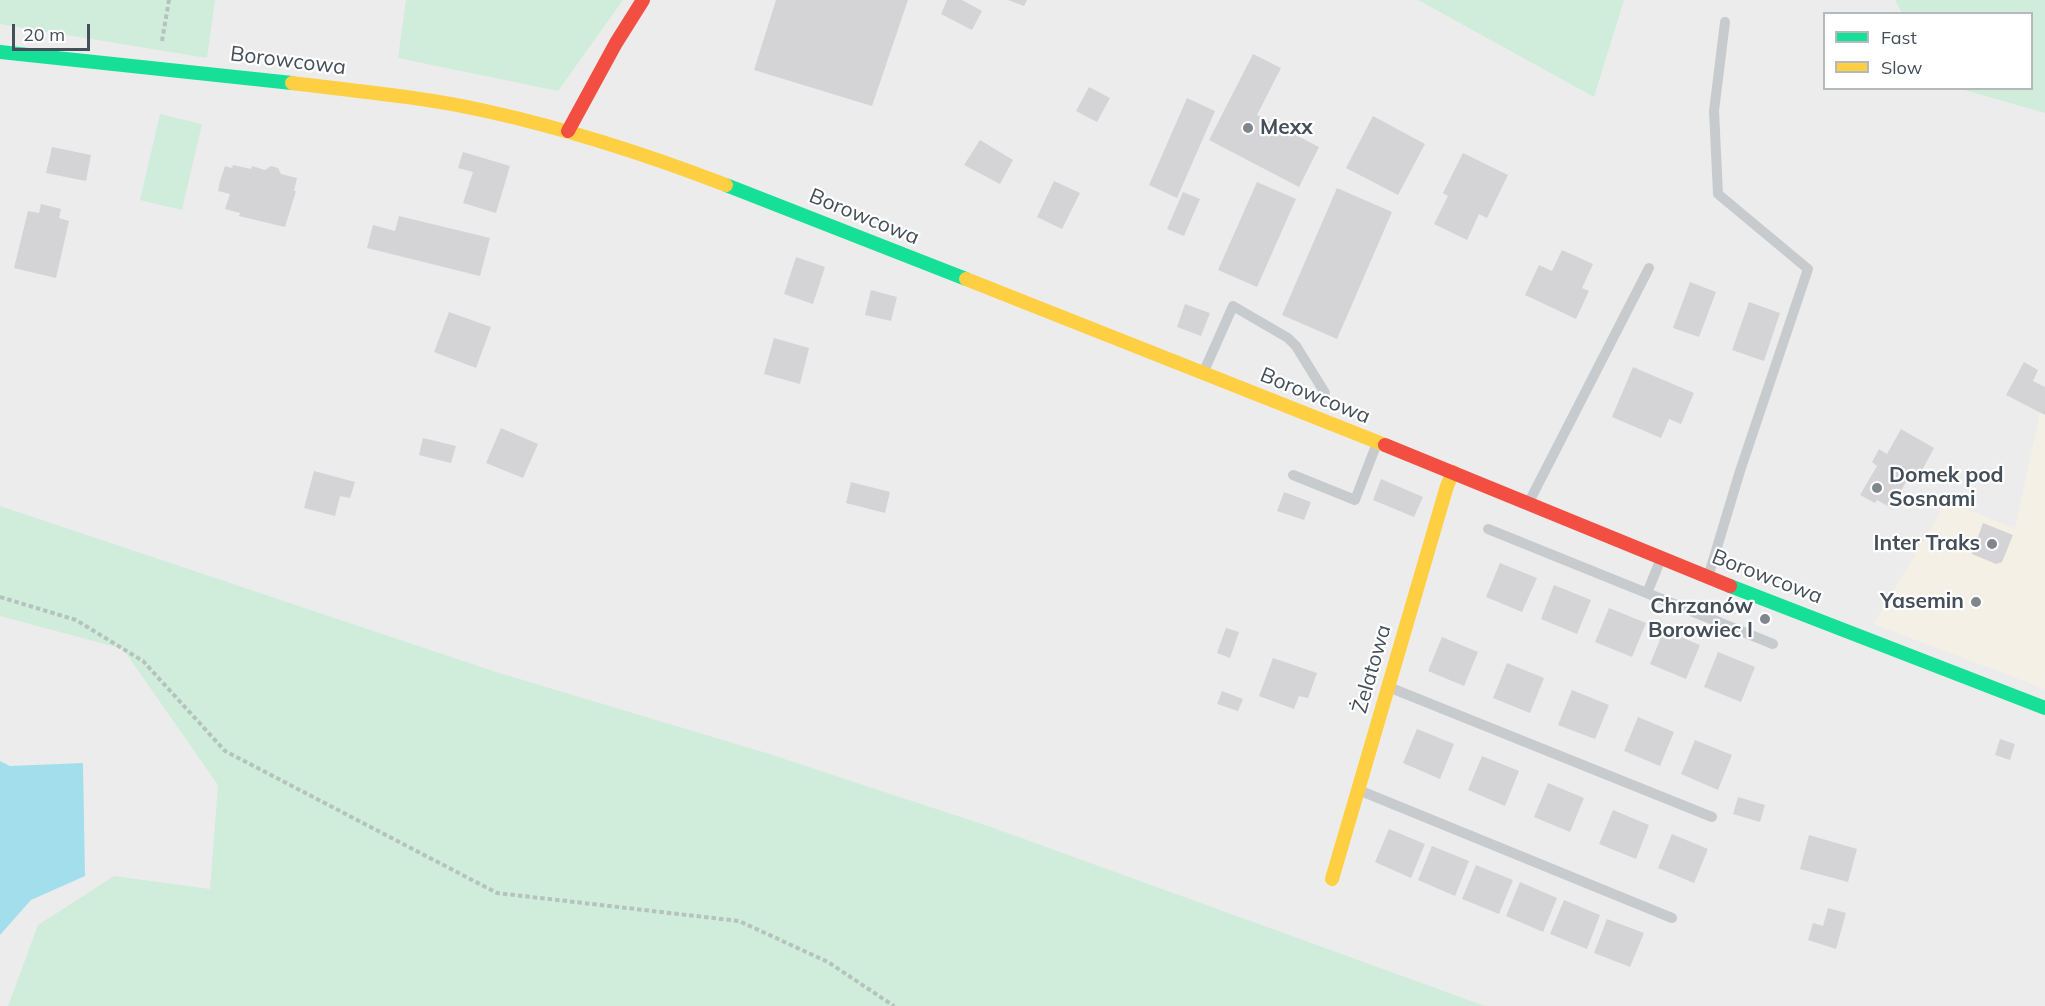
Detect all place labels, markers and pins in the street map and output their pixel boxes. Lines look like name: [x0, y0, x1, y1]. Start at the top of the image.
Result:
place label: Mexx: [1260, 115, 1313, 141]
marker: Mexx: [1241, 121, 1255, 135]
place label: Domek pod Sosnami: [1889, 463, 2004, 513]
marker: Domek pod Sosnami: [1870, 481, 1884, 495]
place label: Inter Traks: [1874, 531, 1980, 557]
marker: Inter Traks: [1985, 537, 1999, 551]
place label: Yasemin: [1880, 589, 1964, 615]
place label: Chrzanów Borowiec I: [1648, 594, 1753, 644]
marker: Yasemin: [1969, 595, 1983, 609]
marker: Chrzanów Borowiec I: [1758, 612, 1772, 626]

